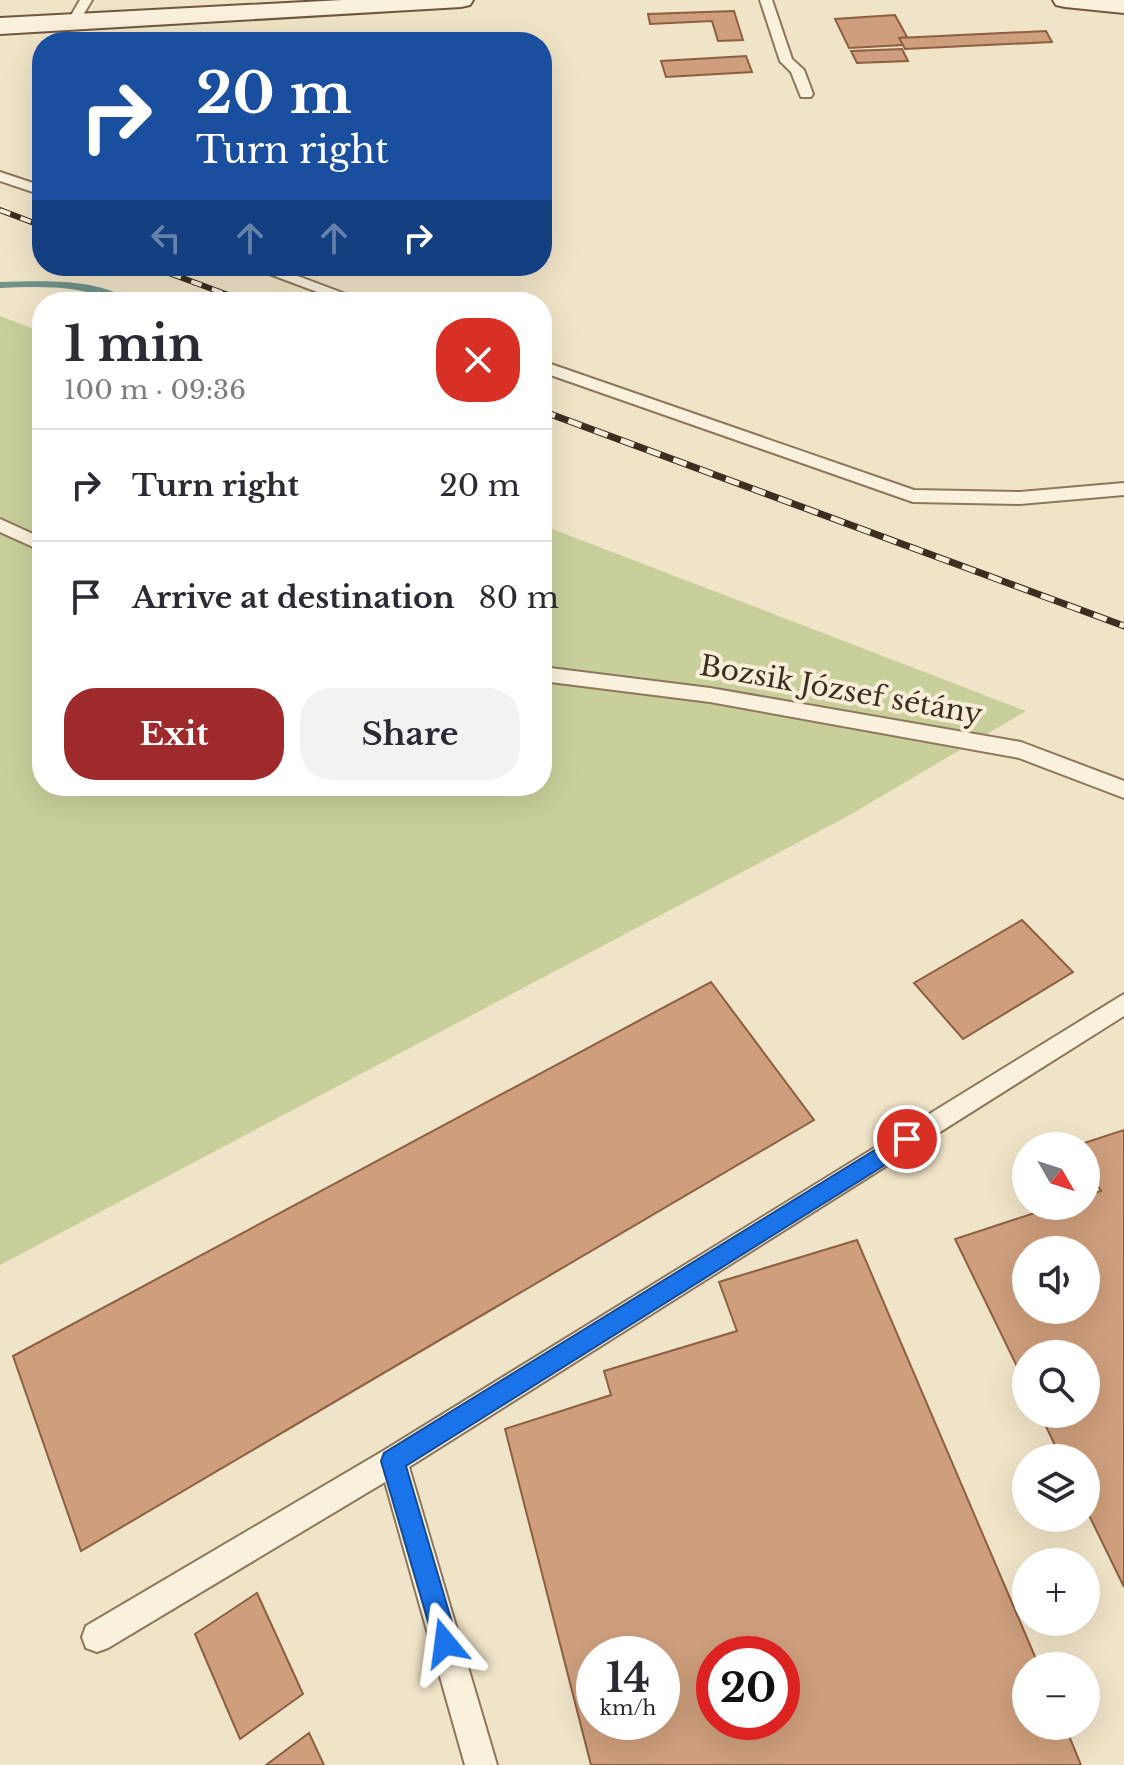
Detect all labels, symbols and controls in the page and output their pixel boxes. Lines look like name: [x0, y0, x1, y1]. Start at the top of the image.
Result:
text: 20 m: [196, 59, 352, 128]
icon: right: [64, 64, 168, 168]
text: Turn right: [196, 128, 389, 173]
icon: left: [144, 216, 188, 260]
icon: ahead: [228, 216, 272, 260]
icon: ahead: [312, 216, 356, 260]
icon: right: [396, 216, 440, 260]
text: 1 min: [64, 314, 203, 374]
button: close: [436, 318, 520, 402]
text: 100 m · 09:36: [64, 374, 246, 406]
icon: right: [64, 463, 108, 507]
text: Turn right: [132, 467, 299, 504]
text: 20 m: [439, 467, 520, 504]
icon: arrive: [64, 575, 108, 619]
text: Arrive at destination: [132, 579, 455, 616]
text: 80 m: [479, 579, 559, 616]
street label: Bozsik József sétány: [697, 648, 985, 732]
button: Exit: [64, 688, 284, 780]
button: Share: [300, 688, 520, 780]
pin: [873, 1105, 941, 1173]
icon: arrive: [885, 1117, 929, 1161]
north arrow: [1012, 1132, 1100, 1220]
map controls: [1012, 1132, 1100, 1740]
button: sound: [1012, 1236, 1100, 1324]
button: search: [1012, 1340, 1100, 1428]
button: layers: [1012, 1444, 1100, 1532]
button: +: [1012, 1548, 1100, 1636]
position arrow: [403, 1601, 487, 1685]
speed limit sign: 20: [696, 1636, 800, 1740]
button: −: [1012, 1652, 1100, 1740]
text: 14: [606, 1653, 650, 1703]
text: km/h: [600, 1696, 656, 1720]

